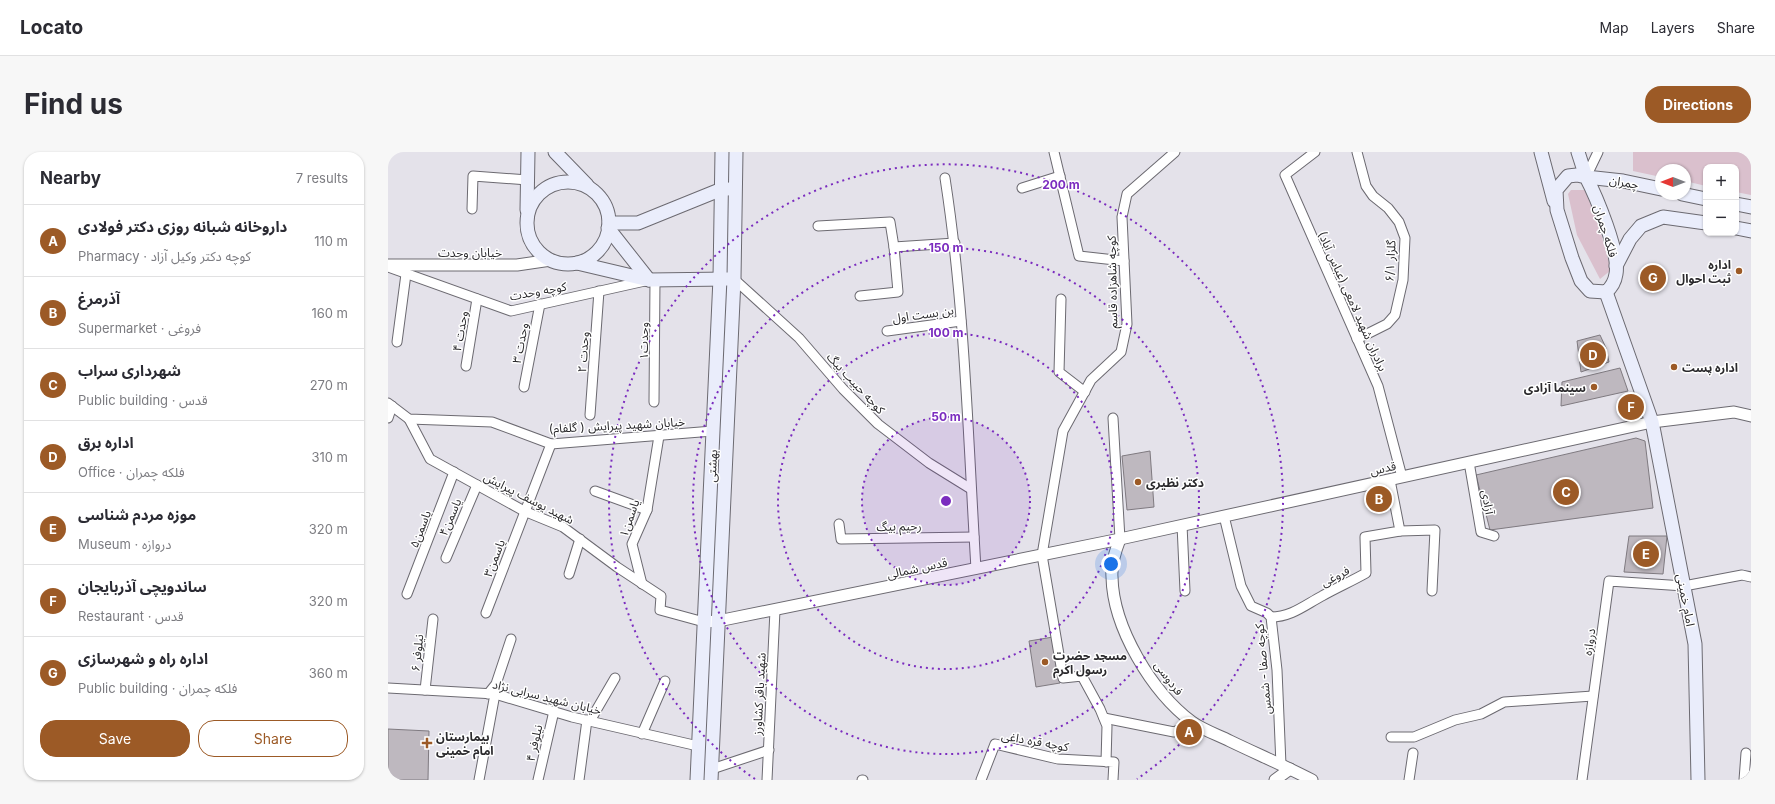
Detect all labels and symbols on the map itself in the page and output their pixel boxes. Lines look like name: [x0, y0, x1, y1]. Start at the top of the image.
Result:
north arrow: [1655, 164, 1691, 200]
street label: چمران: [1608, 172, 1640, 193]
text: 200 m: [1042, 177, 1080, 192]
street label: فلکه چمران: [1590, 203, 1621, 259]
street label: برادران شهید لامعی (عباس آباد): [1315, 229, 1391, 373]
street label: کوچه شاهزاده قاسم: [1104, 234, 1122, 329]
street label: گلزار ۶/۱: [1381, 239, 1399, 282]
text: 150 m: [929, 240, 963, 255]
street label: خیابان وحدت: [438, 245, 502, 260]
place label: اداره ثبت احوال: [1676, 257, 1731, 286]
pin: G: [1640, 263, 1666, 293]
marker: اداره ثبت احوال: [1734, 266, 1744, 276]
street label: کوچه وحدت: [508, 278, 569, 304]
street label: بن بست اول: [891, 302, 955, 326]
street label: وحدت ۴: [449, 310, 471, 352]
street label: وحدت ۳: [509, 321, 531, 365]
street label: وحدت۱: [636, 322, 651, 360]
text: 100 m: [928, 325, 964, 340]
street label: وحدت ۲: [574, 331, 592, 373]
pin: D: [1580, 340, 1606, 370]
street label: کوچه حبیب بیگ: [823, 349, 889, 418]
place label: اداره پست: [1682, 360, 1738, 376]
marker: اداره پست: [1669, 362, 1679, 372]
place label: سینما آزادی: [1524, 380, 1586, 395]
marker: سینما آزادی: [1589, 382, 1599, 392]
pin: F: [1618, 392, 1644, 422]
text: 50 m: [931, 409, 961, 424]
street label: خیابان شهید پیرایش ( گلفام): [548, 414, 686, 438]
street label: بهشتی: [704, 449, 720, 483]
street label: قدس: [1369, 458, 1397, 478]
street label: شهید یوسف پیرایش: [481, 469, 577, 528]
place label: دکتر نظیری: [1146, 475, 1204, 490]
marker: دکتر نظیری: [1133, 477, 1143, 487]
pin: C: [1553, 477, 1579, 507]
pin: B: [1366, 484, 1392, 514]
street label: آزادی: [1478, 489, 1498, 516]
centre of rings: [939, 494, 953, 508]
street label: یاسمن۴: [435, 496, 465, 538]
street label: یاسمن۱: [616, 497, 643, 539]
street label: یاسمن۵: [406, 508, 434, 550]
street label: رحیم بیگ: [876, 518, 922, 536]
street label: یاسمن۳: [480, 537, 508, 579]
pin: E: [1633, 539, 1659, 569]
street label: قدس شمالی: [885, 554, 949, 582]
your location: [1101, 554, 1121, 574]
street label: فروغی: [1318, 562, 1352, 590]
street label: امام خمینی: [1672, 572, 1698, 628]
street label: کوچه صفا - شمس: [1251, 622, 1275, 715]
street label: دروازه: [1580, 627, 1598, 656]
street label: نیلوفر ۶: [408, 634, 426, 672]
place label: مسجد حضرت رسول اکرم: [1053, 648, 1127, 679]
street label: شهید باقر کشاورز: [749, 652, 769, 737]
marker: مسجد حضرت رسول اکرم: [1040, 657, 1050, 667]
street label: فردوسی: [1151, 658, 1187, 698]
street label: خیابان شهید سرابی نژاد: [491, 676, 603, 718]
pin: A: [1176, 717, 1202, 747]
street label: نیلوفر ۴: [522, 723, 546, 763]
street label: کوچه قره داغی: [1000, 728, 1071, 756]
place label: بیمارستان امام خمینی: [436, 729, 494, 760]
marker: بیمارستان امام خمینی: [421, 737, 433, 749]

